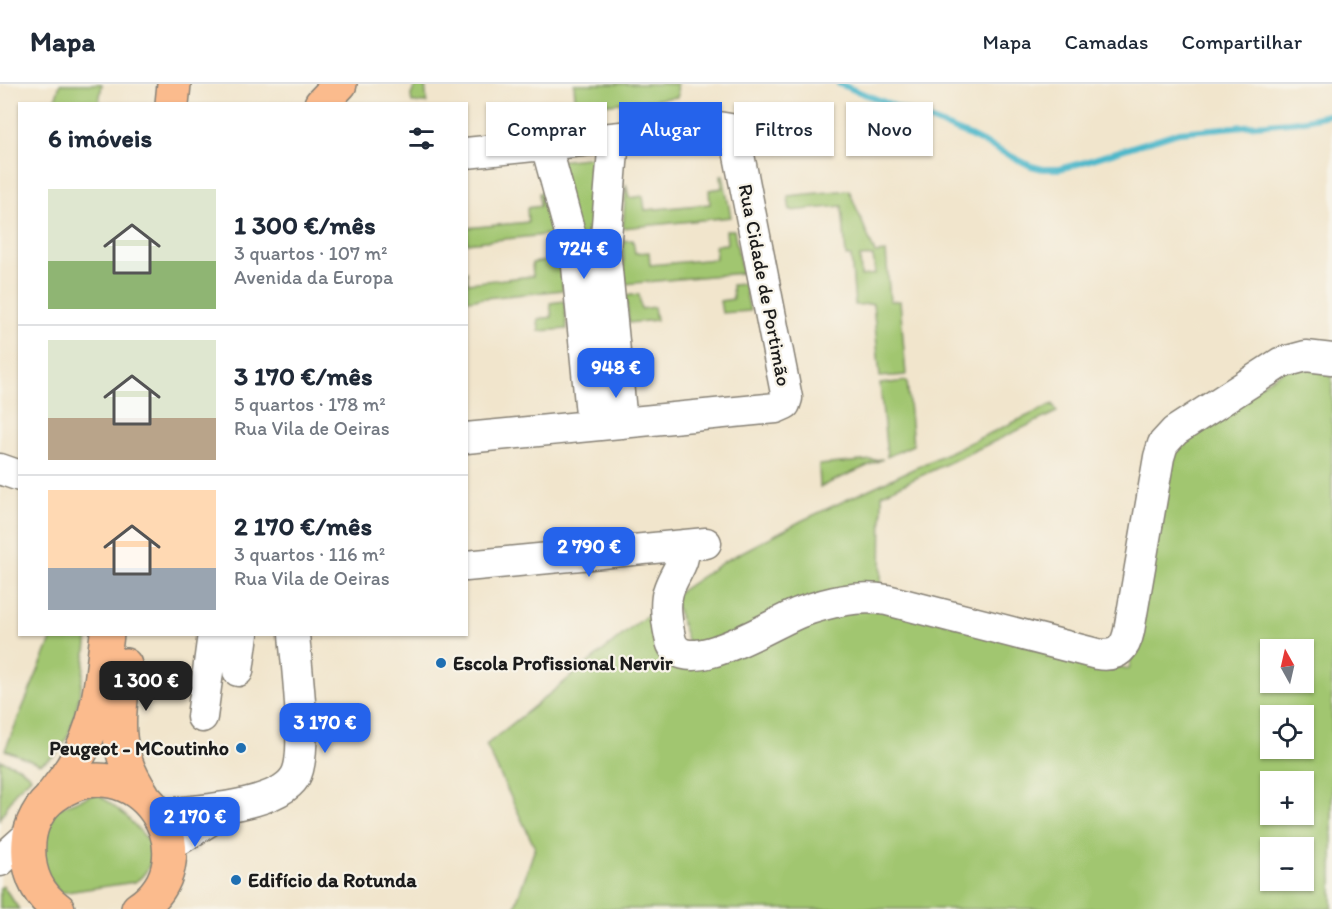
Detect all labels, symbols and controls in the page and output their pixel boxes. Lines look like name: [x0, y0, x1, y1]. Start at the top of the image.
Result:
text: Mapa: [30, 24, 95, 58]
text: Mapa: [983, 29, 1031, 54]
text: Camadas: [1064, 29, 1148, 54]
text: Compartilhar: [1181, 29, 1302, 54]
chip: Comprar: [486, 102, 607, 156]
chip: Alugar: [619, 102, 722, 156]
chip: Filtros: [734, 102, 834, 156]
chip: Novo: [846, 102, 933, 156]
text: 6 imóveis: [48, 122, 152, 154]
icon: filters: [405, 122, 438, 155]
street label: Rua Cidade de Portimão: [734, 182, 796, 388]
text: 1 300 €/mês: [234, 209, 376, 241]
icon: home: [96, 213, 168, 285]
pin: 724 €: [542, 229, 626, 280]
text: 724 €: [560, 236, 608, 260]
text: 3 quartos · 107 m²: [234, 241, 388, 265]
text: Avenida da Europa: [234, 265, 393, 289]
pin: 948 €: [574, 348, 658, 399]
text: 948 €: [591, 355, 641, 379]
text: 3 170 €/mês: [234, 360, 372, 392]
icon: home: [96, 364, 168, 436]
text: 5 quartos · 178 m²: [234, 392, 386, 416]
text: Rua Vila de Oeiras: [234, 416, 390, 440]
text: 2 170 €/mês: [234, 510, 372, 542]
icon: home: [96, 514, 168, 586]
pin: 2 790 €: [534, 527, 644, 578]
text: 2 790 €: [557, 534, 621, 558]
text: 3 quartos · 116 m²: [234, 542, 385, 566]
text: Rua Vila de Oeiras: [234, 566, 390, 590]
north arrow: [1260, 639, 1314, 693]
map controls: [1260, 639, 1314, 891]
place label: Escola Profissional Nervir: [453, 651, 673, 675]
marker: Escola Profissional Nervir: [434, 656, 448, 670]
pin: 1 300 €: [91, 661, 201, 712]
text: 1 300 €: [113, 668, 179, 692]
pin: 3 170 €: [270, 703, 380, 754]
button: locate: [1260, 705, 1314, 759]
text: 3 170 €: [294, 710, 356, 734]
place label: Peugeot - MCoutinho: [49, 736, 229, 761]
marker: Peugeot - MCoutinho: [234, 741, 248, 755]
button: +: [1260, 771, 1314, 825]
pin: 2 170 €: [140, 797, 250, 848]
text: 2 170 €: [164, 804, 226, 828]
button: −: [1260, 837, 1314, 891]
place label: Edifício da Rotunda: [248, 868, 417, 892]
marker: Edifício da Rotunda: [229, 873, 243, 887]

